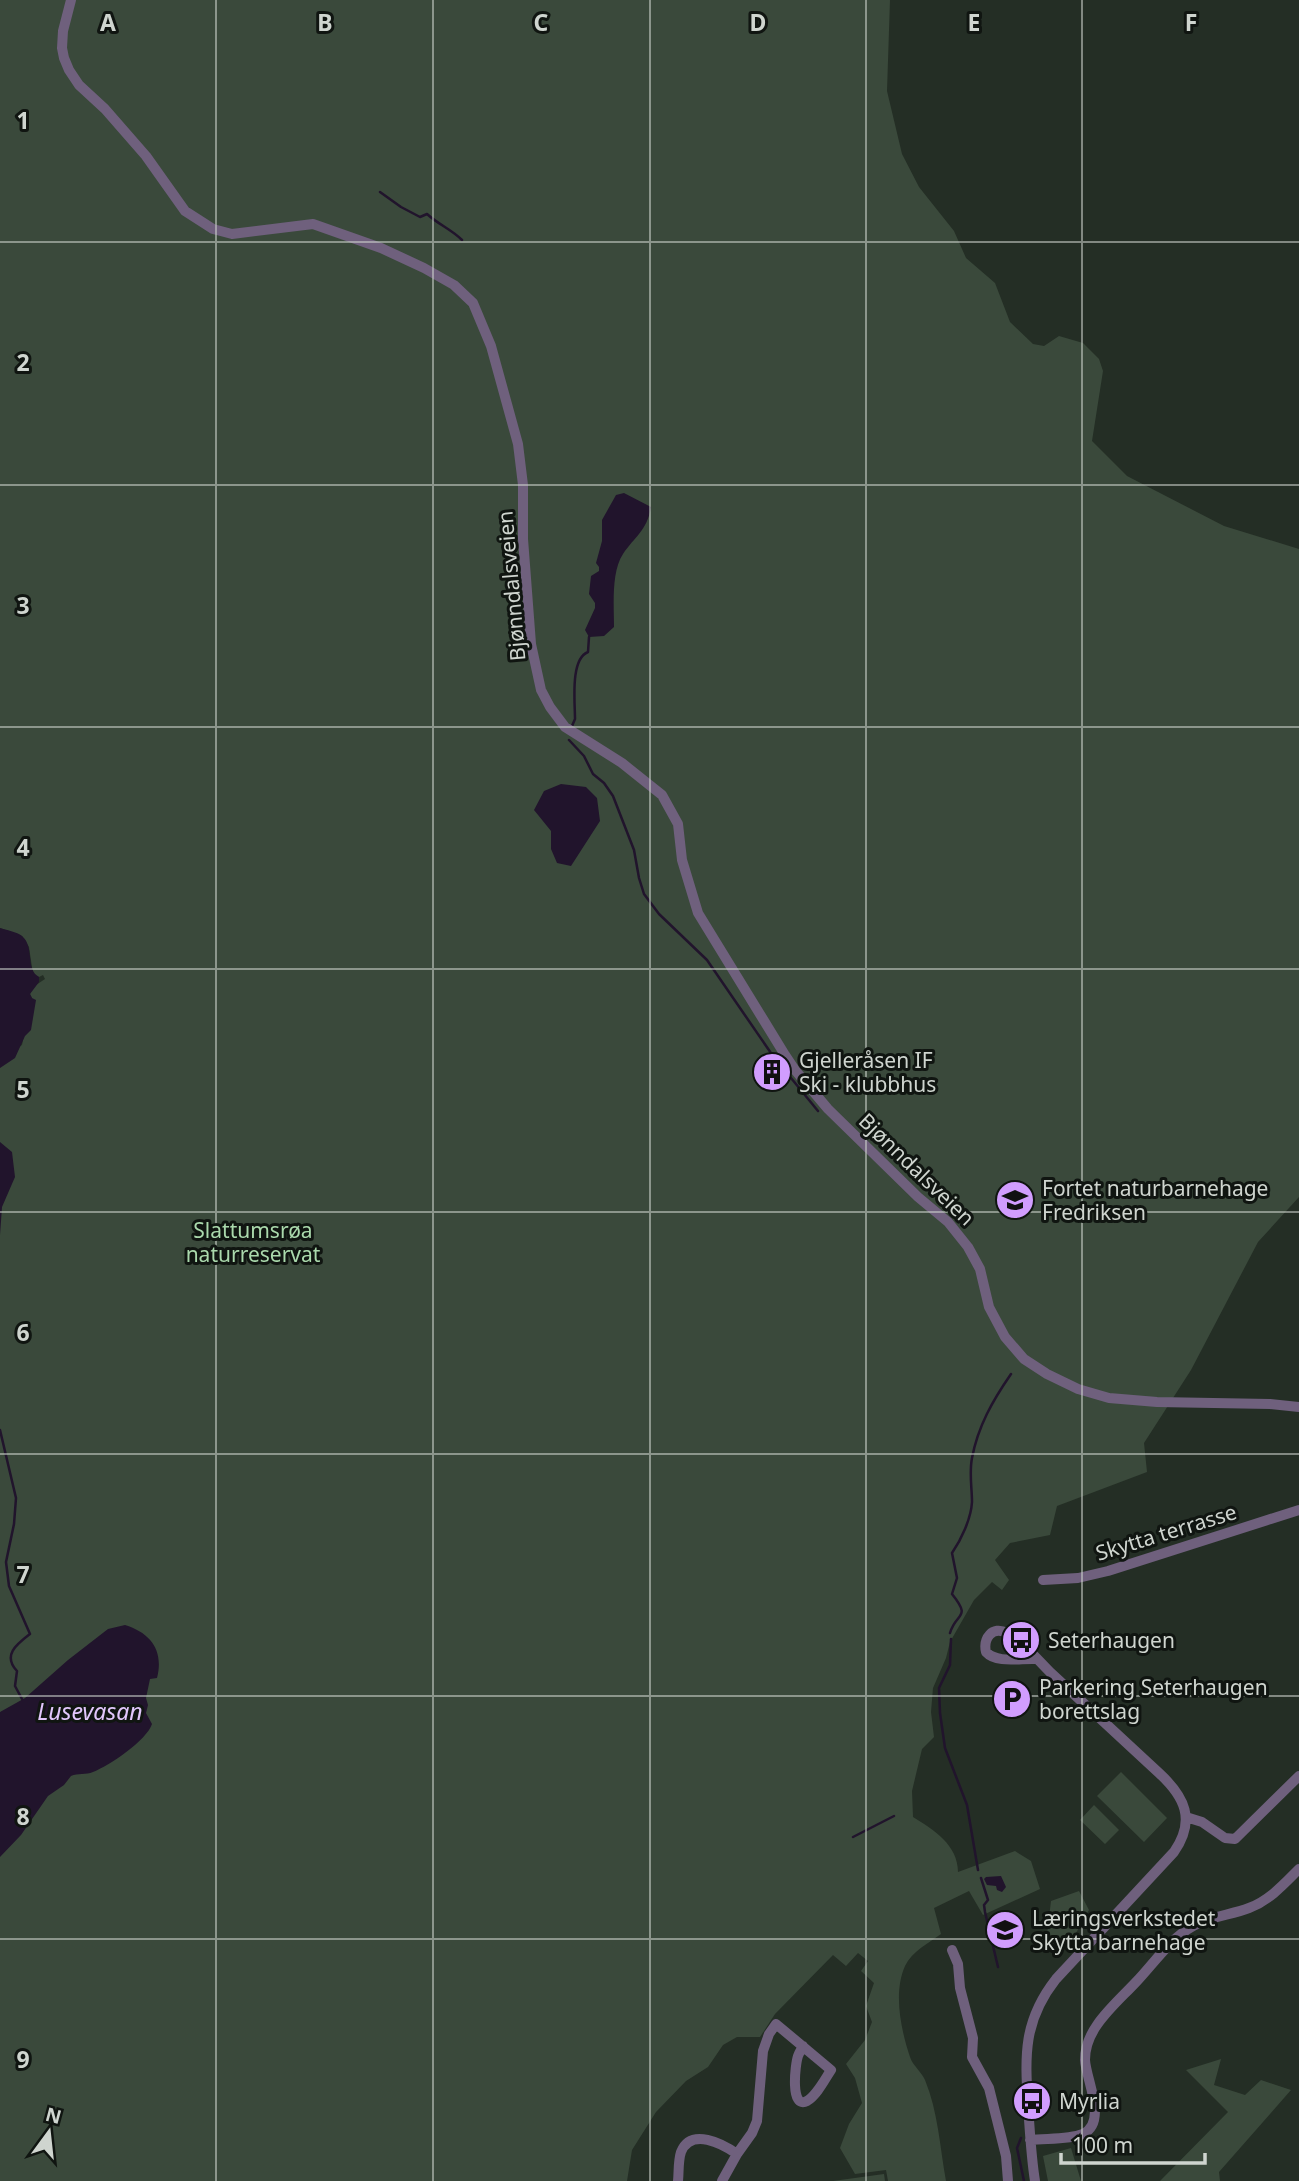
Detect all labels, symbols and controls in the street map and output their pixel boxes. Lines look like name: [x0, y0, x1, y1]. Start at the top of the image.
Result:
text: A: [100, 6, 116, 38]
text: B: [317, 6, 333, 38]
text: C: [534, 6, 549, 38]
text: D: [750, 6, 766, 38]
text: E: [968, 6, 980, 38]
text: F: [1185, 6, 1197, 38]
text: 1: [16, 104, 30, 136]
text: 2: [16, 346, 30, 378]
street label: Bjønndalsveien: [490, 510, 532, 662]
text: 3: [16, 589, 30, 621]
text: 4: [16, 831, 30, 863]
place label: Gjelleråsen IF Ski - klubbhus: [799, 1046, 936, 1098]
building icon: Gjelleråsen IF Ski - klubbhus: [751, 1051, 793, 1093]
text: 5: [16, 1073, 30, 1105]
street label: Bjønndalsveien: [853, 1107, 981, 1231]
place label: Fortet naturbarnehage Fredriksen: [1042, 1174, 1268, 1226]
school or university icon: Fortet naturbarnehage Fredriksen: [994, 1179, 1036, 1221]
park label: Slattumsrøa naturreservat: [186, 1216, 321, 1268]
text: 6: [16, 1316, 30, 1348]
street label: Skytta terrasse: [1092, 1497, 1240, 1567]
text: 7: [16, 1558, 30, 1590]
bus stop icon: Seterhaugen: [1000, 1619, 1042, 1661]
place label: Seterhaugen: [1048, 1626, 1175, 1654]
place label: Parkering Seterhaugen borettslag: [1039, 1673, 1268, 1725]
parking icon: Parkering Seterhaugen borettslag: [991, 1678, 1033, 1720]
water label: Lusevasan: [37, 1695, 143, 1727]
text: 8: [16, 1800, 30, 1832]
place label: Læringsverkstedet Skytta barnehage: [1032, 1904, 1216, 1956]
school or university icon: Læringsverkstedet Skytta barnehage: [984, 1909, 1026, 1951]
text: 9: [16, 2043, 30, 2075]
bus stop icon: Myrlia: [1011, 2080, 1053, 2122]
place label: Myrlia: [1059, 2087, 1120, 2115]
north arrow: [14, 2097, 84, 2167]
text: N: [43, 2101, 64, 2130]
scale bar: [1061, 2122, 1204, 2166]
text: 100 m: [1072, 2131, 1133, 2159]

